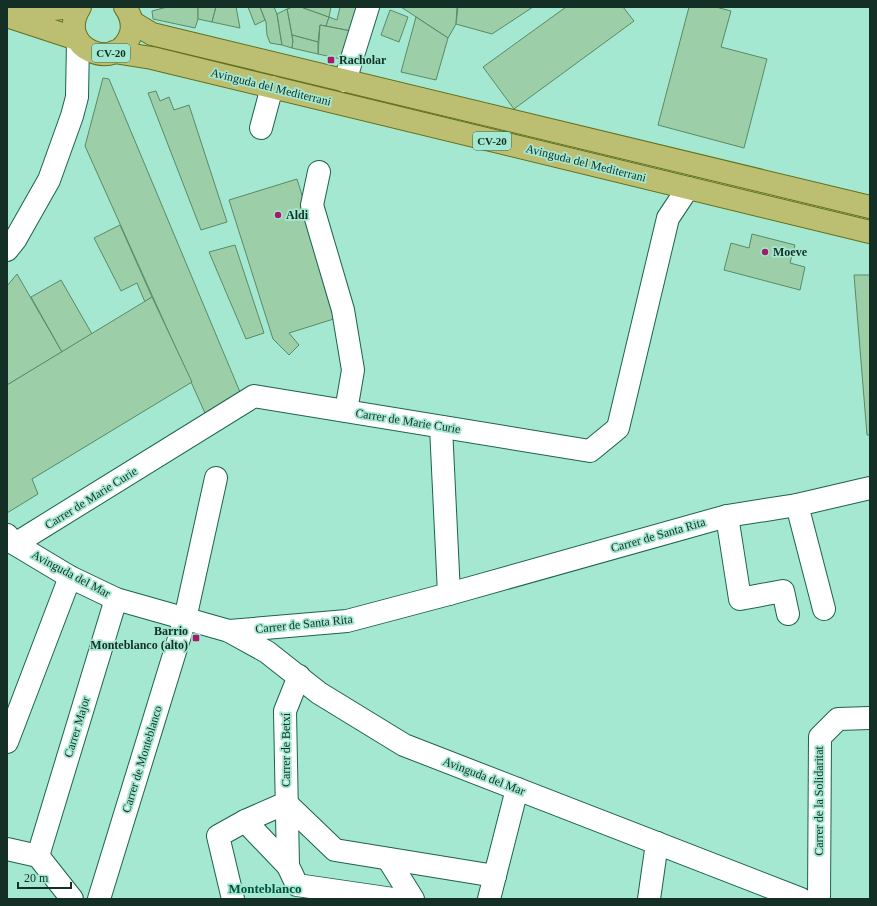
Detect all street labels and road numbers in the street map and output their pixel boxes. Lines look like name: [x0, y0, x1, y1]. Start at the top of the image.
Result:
road number: CV-20: [92, 44, 130, 62]
street label: Avinguda del Mediterrani: [209, 65, 333, 109]
road number: CV-20: [473, 132, 511, 150]
street label: Avinguda del Mediterrani: [524, 141, 648, 185]
street label: Carrer de Marie Curie: [354, 406, 462, 436]
street label: Carrer de Marie Curie: [42, 464, 140, 532]
street label: Carrer de Santa Rita: [609, 515, 707, 555]
street label: Avinguda del Mar: [29, 547, 113, 601]
street label: Carrer de Santa Rita: [255, 612, 354, 636]
street label: Carrer Major: [61, 695, 93, 759]
street label: Carrer de Monteblanco: [119, 704, 165, 814]
street label: Carrer de Betxí: [279, 712, 293, 787]
street label: Carrer de la Solidaritat: [812, 746, 826, 856]
street label: Avinguda del Mar: [441, 754, 527, 798]

